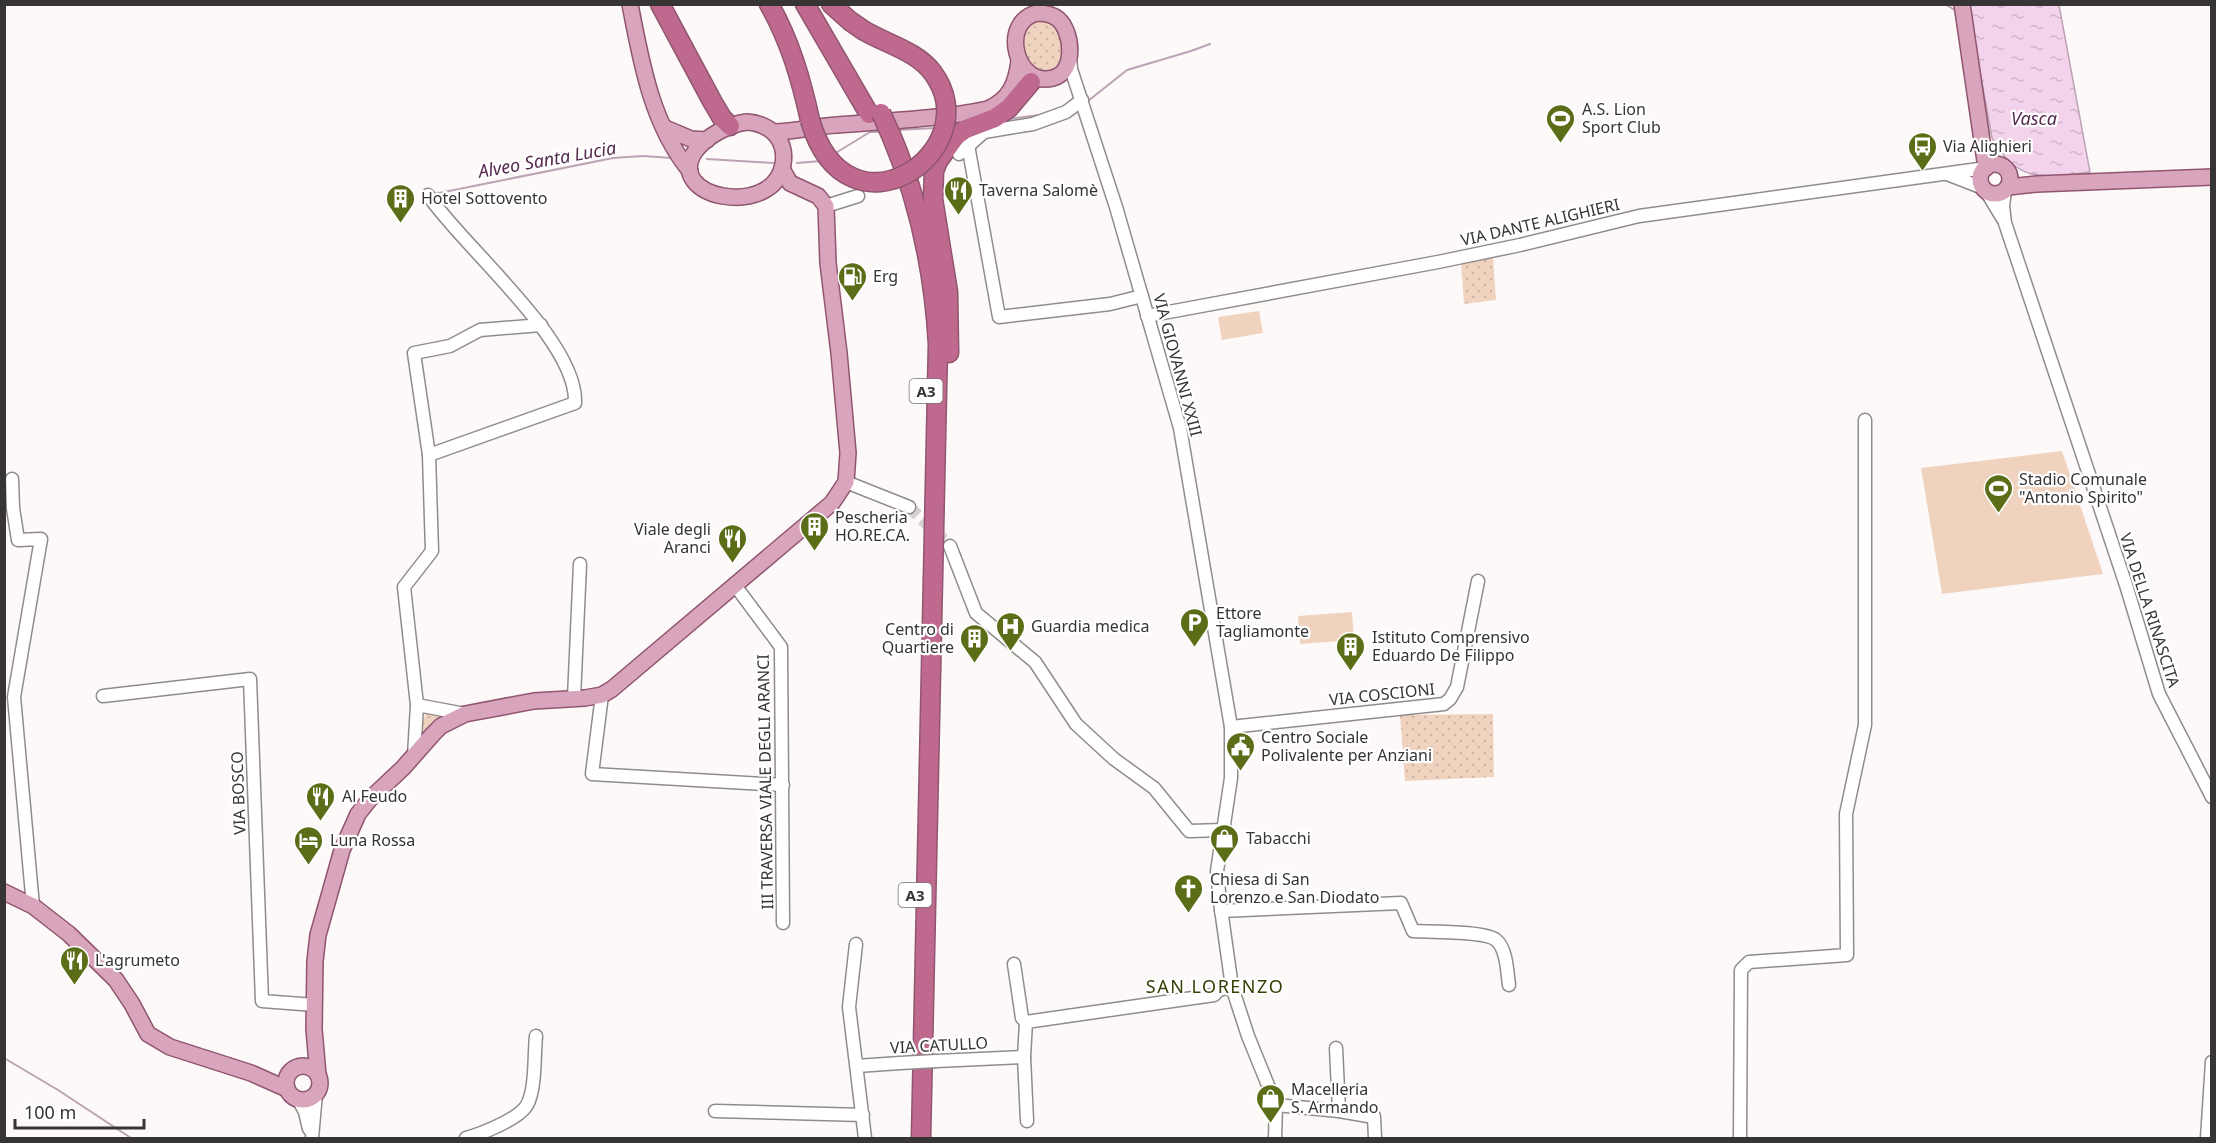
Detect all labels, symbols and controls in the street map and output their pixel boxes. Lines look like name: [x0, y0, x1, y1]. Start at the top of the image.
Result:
place label: A.S. Lion Sport Club: [1582, 98, 1661, 138]
sports icon: A.S. Lion Sport Club: [1545, 102, 1577, 144]
water label: Vasca: [2011, 106, 2057, 130]
bus stop icon: Via Alighieri: [1906, 130, 1938, 172]
water label: Alveo Santa Lucia: [474, 135, 618, 183]
place label: Via Alighieri: [1943, 135, 2032, 157]
restaurant icon: Taverna Salomè: [942, 174, 974, 216]
place label: Taverna Salomè: [979, 179, 1098, 201]
building icon: Hotel Sottovento: [384, 182, 416, 224]
place label: Hotel Sottovento: [421, 187, 548, 209]
street label: VIA DANTE ALIGHIERI: [1458, 193, 1622, 251]
fuel station icon: Erg: [836, 260, 868, 302]
place label: Erg: [873, 265, 898, 287]
street label: VIA GIOVANNI XXIII: [1148, 291, 1208, 439]
road number: A3: [910, 379, 942, 403]
place label: Stadio Comunale "Antonio Spirito": [2019, 468, 2147, 508]
sports icon: Stadio Comunale "Antonio Spirito": [1982, 472, 2014, 514]
place label: Pescheria HO.RE.CA.: [835, 506, 910, 546]
building icon: Pescheria HO.RE.CA.: [798, 510, 830, 552]
place label: Viale degli Aranci: [634, 518, 711, 558]
restaurant icon: Viale degli Aranci: [716, 522, 748, 564]
street label: VIA DELLA RINASCITA: [2115, 530, 2186, 691]
place label: Ettore Tagliamonte: [1216, 602, 1309, 642]
parking icon: Ettore Tagliamonte: [1179, 606, 1211, 648]
hospital icon: Guardia medica: [994, 610, 1026, 652]
place label: Guardia medica: [1031, 615, 1150, 637]
place label: Centro di Quartiere: [882, 618, 954, 658]
building icon: Centro di Quartiere: [959, 622, 991, 664]
place label: Istituto Comprensivo Eduardo De Filippo: [1372, 626, 1530, 666]
building icon: Istituto Comprensivo Eduardo De Filippo: [1335, 630, 1367, 672]
street label: III TRAVERSA VIALE DEGLI ARANCI: [752, 654, 778, 910]
street label: VIA COSCIONI: [1328, 678, 1436, 710]
place label: Centro Sociale Polivalente per Anziani: [1261, 726, 1432, 766]
public building icon: Centro Sociale Polivalente per Anziani: [1224, 730, 1256, 772]
street label: VIA BOSCO: [226, 751, 250, 835]
restaurant icon: Al Feudo: [305, 780, 337, 822]
place label: Al Feudo: [342, 785, 407, 807]
shop icon: Tabacchi: [1209, 822, 1241, 864]
hotel icon: Luna Rossa: [293, 824, 325, 866]
place label: Tabacchi: [1246, 827, 1311, 849]
place label: Luna Rossa: [330, 829, 415, 851]
place label: Chiesa di San Lorenzo e San Diodato: [1210, 868, 1379, 908]
church icon: Chiesa di San Lorenzo e San Diodato: [1173, 872, 1205, 914]
road number: A3: [898, 883, 932, 907]
restaurant icon: L'agrumeto: [58, 944, 90, 986]
place label: L'agrumeto: [95, 949, 180, 971]
district label: SAN LORENZO: [1146, 974, 1284, 998]
street label: VIA CATULLO: [889, 1031, 989, 1059]
place label: Macelleria S. Armando: [1291, 1078, 1378, 1118]
shop icon: Macelleria S. Armando: [1254, 1082, 1286, 1124]
scale bar: [15, 1092, 144, 1130]
text: 100 m: [24, 1100, 76, 1124]

